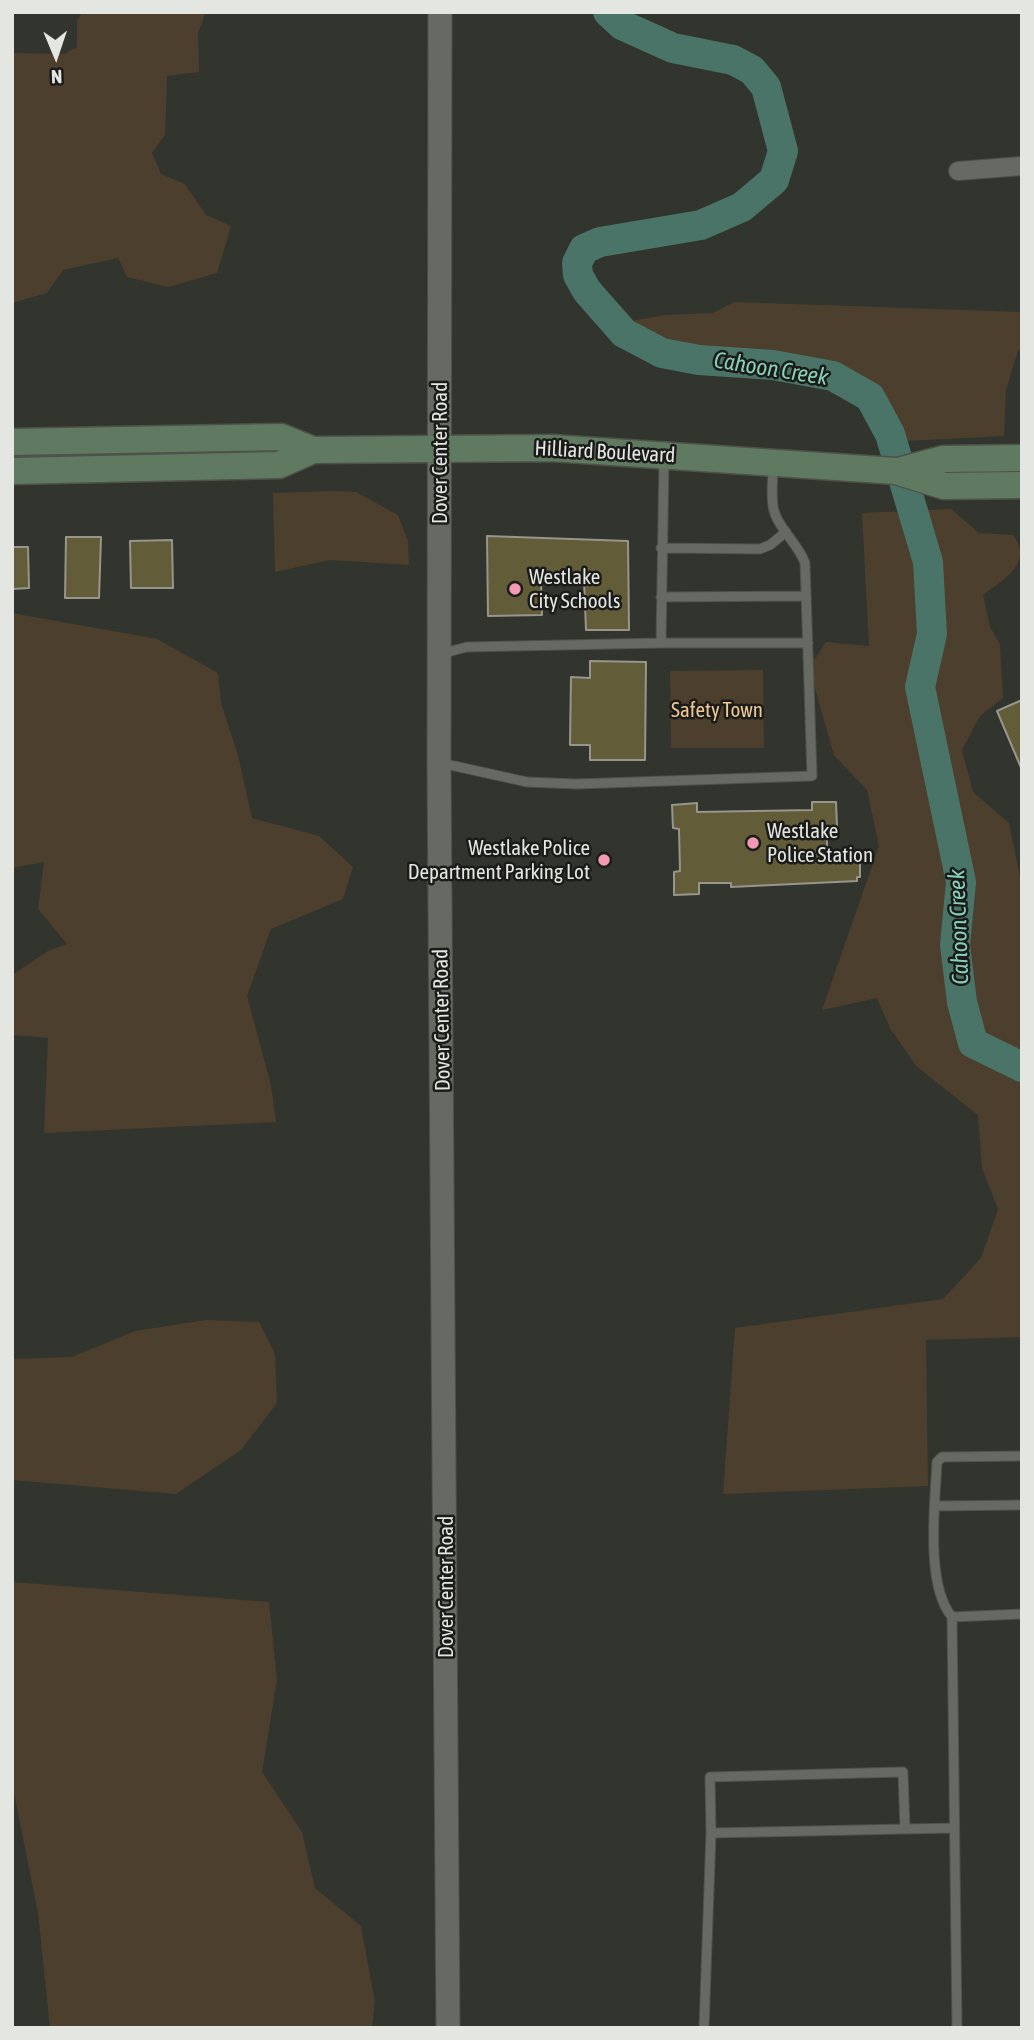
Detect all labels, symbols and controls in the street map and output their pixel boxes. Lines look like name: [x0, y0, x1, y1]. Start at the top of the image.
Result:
north arrow: [21, 21, 91, 91]
text: N: [51, 66, 63, 88]
water label: Cahoon Creek: [712, 346, 830, 392]
street label: Dover Center Road: [427, 382, 453, 524]
street label: Hilliard Boulevard: [534, 436, 676, 468]
place label: Westlake City Schools: [529, 564, 620, 614]
marker: Westlake City Schools: [507, 581, 523, 597]
park label: Safety Town: [671, 697, 763, 723]
place label: Westlake Police Station: [767, 818, 873, 868]
place label: Westlake Police Department Parking Lot: [408, 835, 590, 885]
marker: Westlake Police Station: [745, 835, 761, 851]
marker: Westlake Police Department Parking Lot: [596, 852, 612, 868]
water label: Cahoon Creek: [943, 869, 975, 985]
street label: Dover Center Road: [428, 949, 456, 1091]
street label: Dover Center Road: [433, 1516, 459, 1658]

